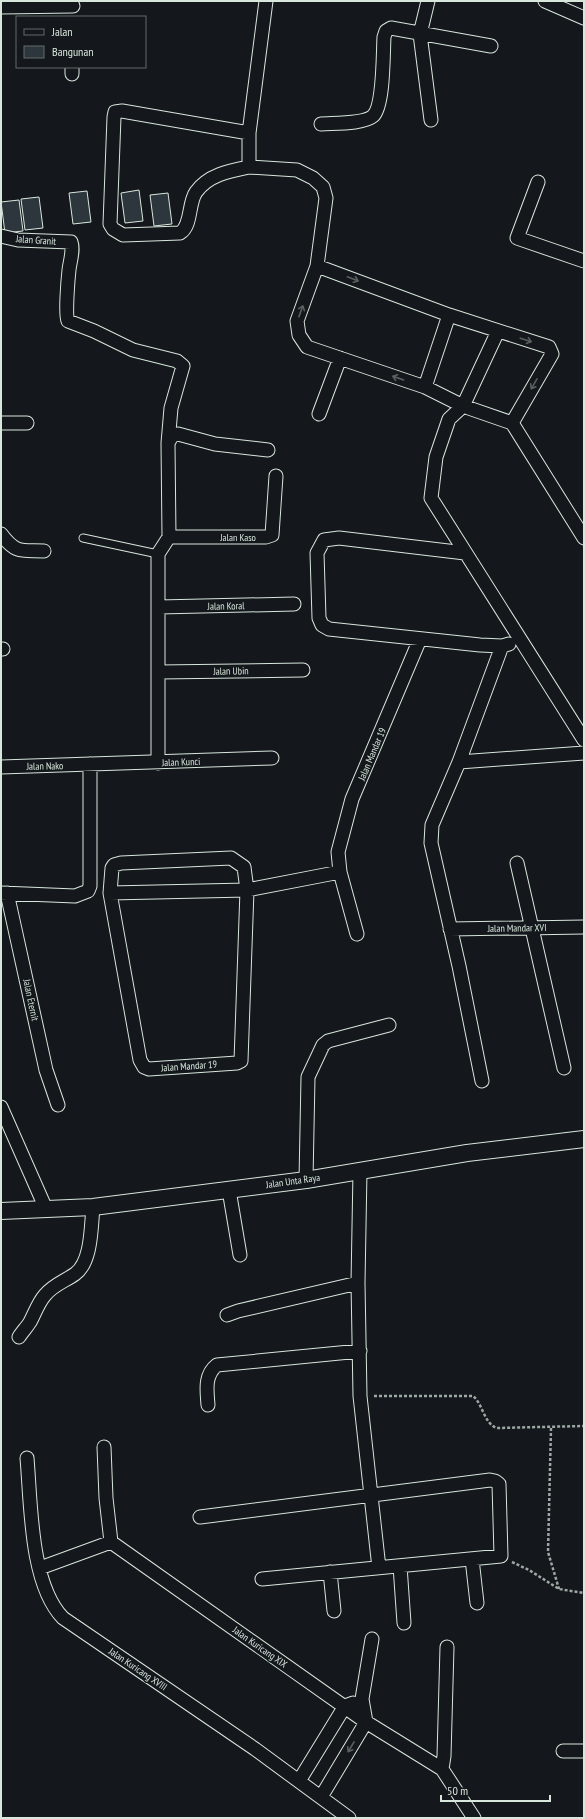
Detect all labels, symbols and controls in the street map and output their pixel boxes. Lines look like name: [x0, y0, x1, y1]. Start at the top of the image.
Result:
legend: [16, 16, 146, 68]
text: Jalan: [51, 24, 73, 39]
text: Bangunan: [52, 44, 93, 59]
street label: Jalan Granit: [14, 232, 57, 248]
one-way arrow: [347, 276, 359, 284]
one-way arrow: [297, 306, 305, 318]
one-way arrow: [519, 337, 532, 344]
one-way arrow: [392, 374, 405, 381]
one-way arrow: [530, 378, 538, 390]
street label: Jalan Kaso: [219, 531, 256, 544]
street label: Jalan Koral: [206, 599, 245, 613]
street label: Jalan Ubin: [212, 664, 249, 678]
street label: Jalan Mandar 19: [355, 726, 389, 783]
street label: Jalan Kunci: [161, 755, 200, 769]
street label: Jalan Nako: [26, 759, 63, 773]
street label: Jalan Mandar XVI: [486, 921, 547, 935]
street label: Jalan Eternit: [20, 977, 42, 1022]
street label: Jalan Mandar 19: [160, 1058, 217, 1075]
street label: Jalan Unta Raya: [264, 1171, 321, 1191]
street label: Jalan Kuricang XIX: [229, 1623, 290, 1671]
street label: Jalan Kuricang XVIII: [105, 1644, 170, 1693]
one-way arrow: [346, 1741, 354, 1753]
scale bar: [441, 1777, 550, 1803]
text: 50 m: [447, 1783, 468, 1798]

